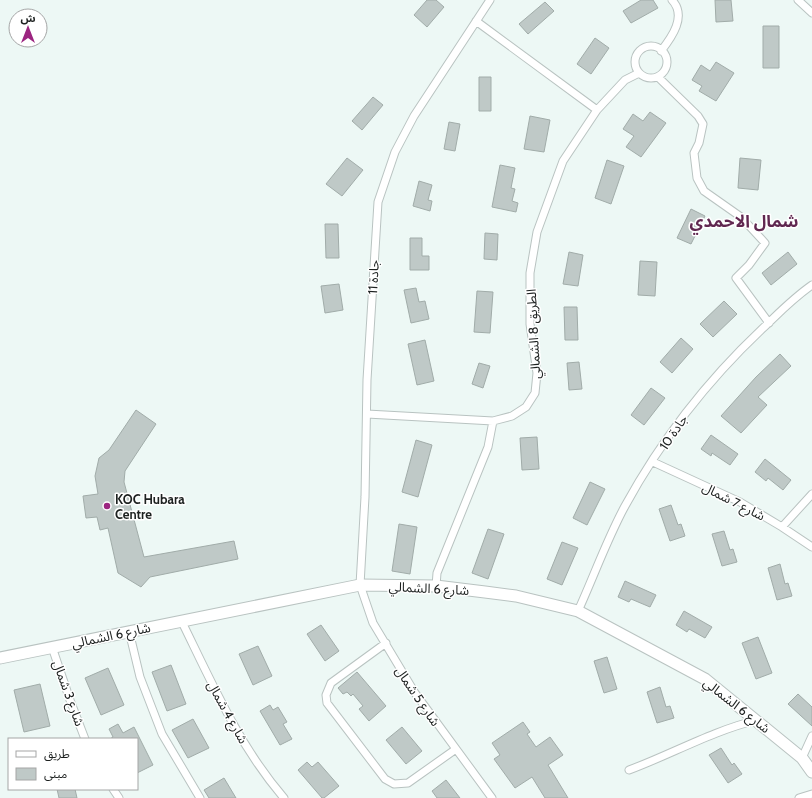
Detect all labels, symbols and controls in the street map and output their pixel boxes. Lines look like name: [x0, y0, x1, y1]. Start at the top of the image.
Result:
north arrow: [8, 8, 48, 48]
text: ش: [20, 11, 36, 25]
district label: شمال الاحمدي: [690, 211, 798, 235]
street label: جادة 11: [364, 259, 382, 295]
street label: الطريق 8 الشمالي: [523, 288, 546, 380]
street label: جادة 10: [655, 411, 691, 453]
street label: شارع 7 شمال: [699, 478, 768, 526]
place label: KOC Hubara Centre: [115, 491, 185, 522]
marker: KOC Hubara Centre: [102, 501, 112, 511]
street label: شارع 6 الشمالي: [388, 578, 470, 601]
street label: شارع 6 الشمالي: [70, 619, 153, 654]
street label: شارع 3 شمال: [47, 658, 88, 729]
street label: شارع 5 شمال: [390, 663, 444, 731]
street label: شارع 6 الشمالي: [699, 674, 774, 738]
street label: شارع 4 شمال: [202, 678, 252, 748]
legend: [8, 738, 138, 790]
text: طريق: [44, 746, 70, 762]
text: مبنى: [44, 766, 67, 781]

